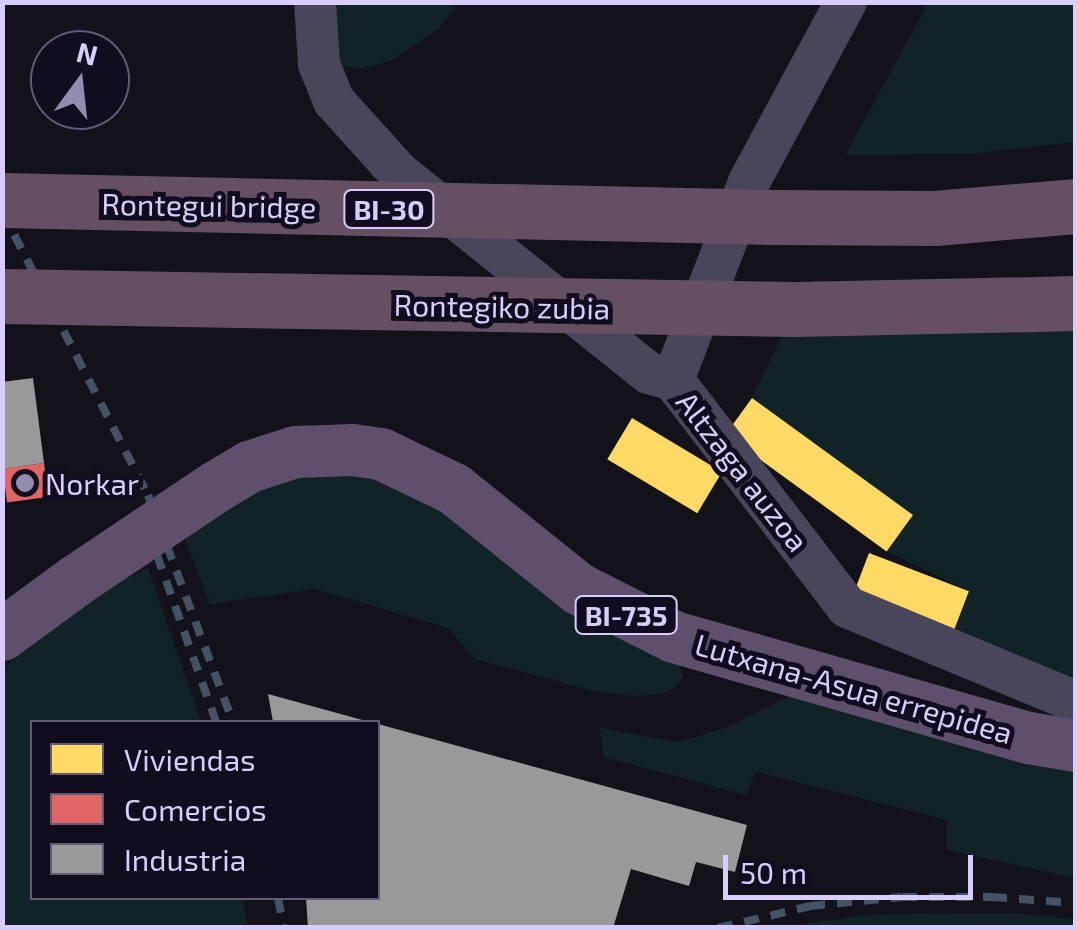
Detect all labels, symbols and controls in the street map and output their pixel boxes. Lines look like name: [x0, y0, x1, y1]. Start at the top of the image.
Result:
north arrow: [30, 30, 130, 130]
text: N: [73, 34, 101, 72]
street label: Rontegui bridge: [101, 185, 317, 225]
road number: BI-30: [342, 186, 436, 232]
street label: Rontegiko zubia: [393, 286, 611, 326]
street label: Altzaga auzoa: [670, 384, 816, 558]
place label: Norkar: [45, 465, 139, 501]
marker: Norkar: [14, 472, 36, 494]
road number: BI-735: [574, 592, 678, 638]
street label: Lutxana-Asua errepidea: [691, 625, 1017, 751]
legend: [30, 720, 380, 900]
text: Viviendas: [124, 741, 256, 777]
text: Comercios: [124, 791, 267, 827]
scale bar: [728, 835, 978, 897]
text: Industria: [124, 841, 246, 877]
text: 50 m: [740, 854, 807, 890]

